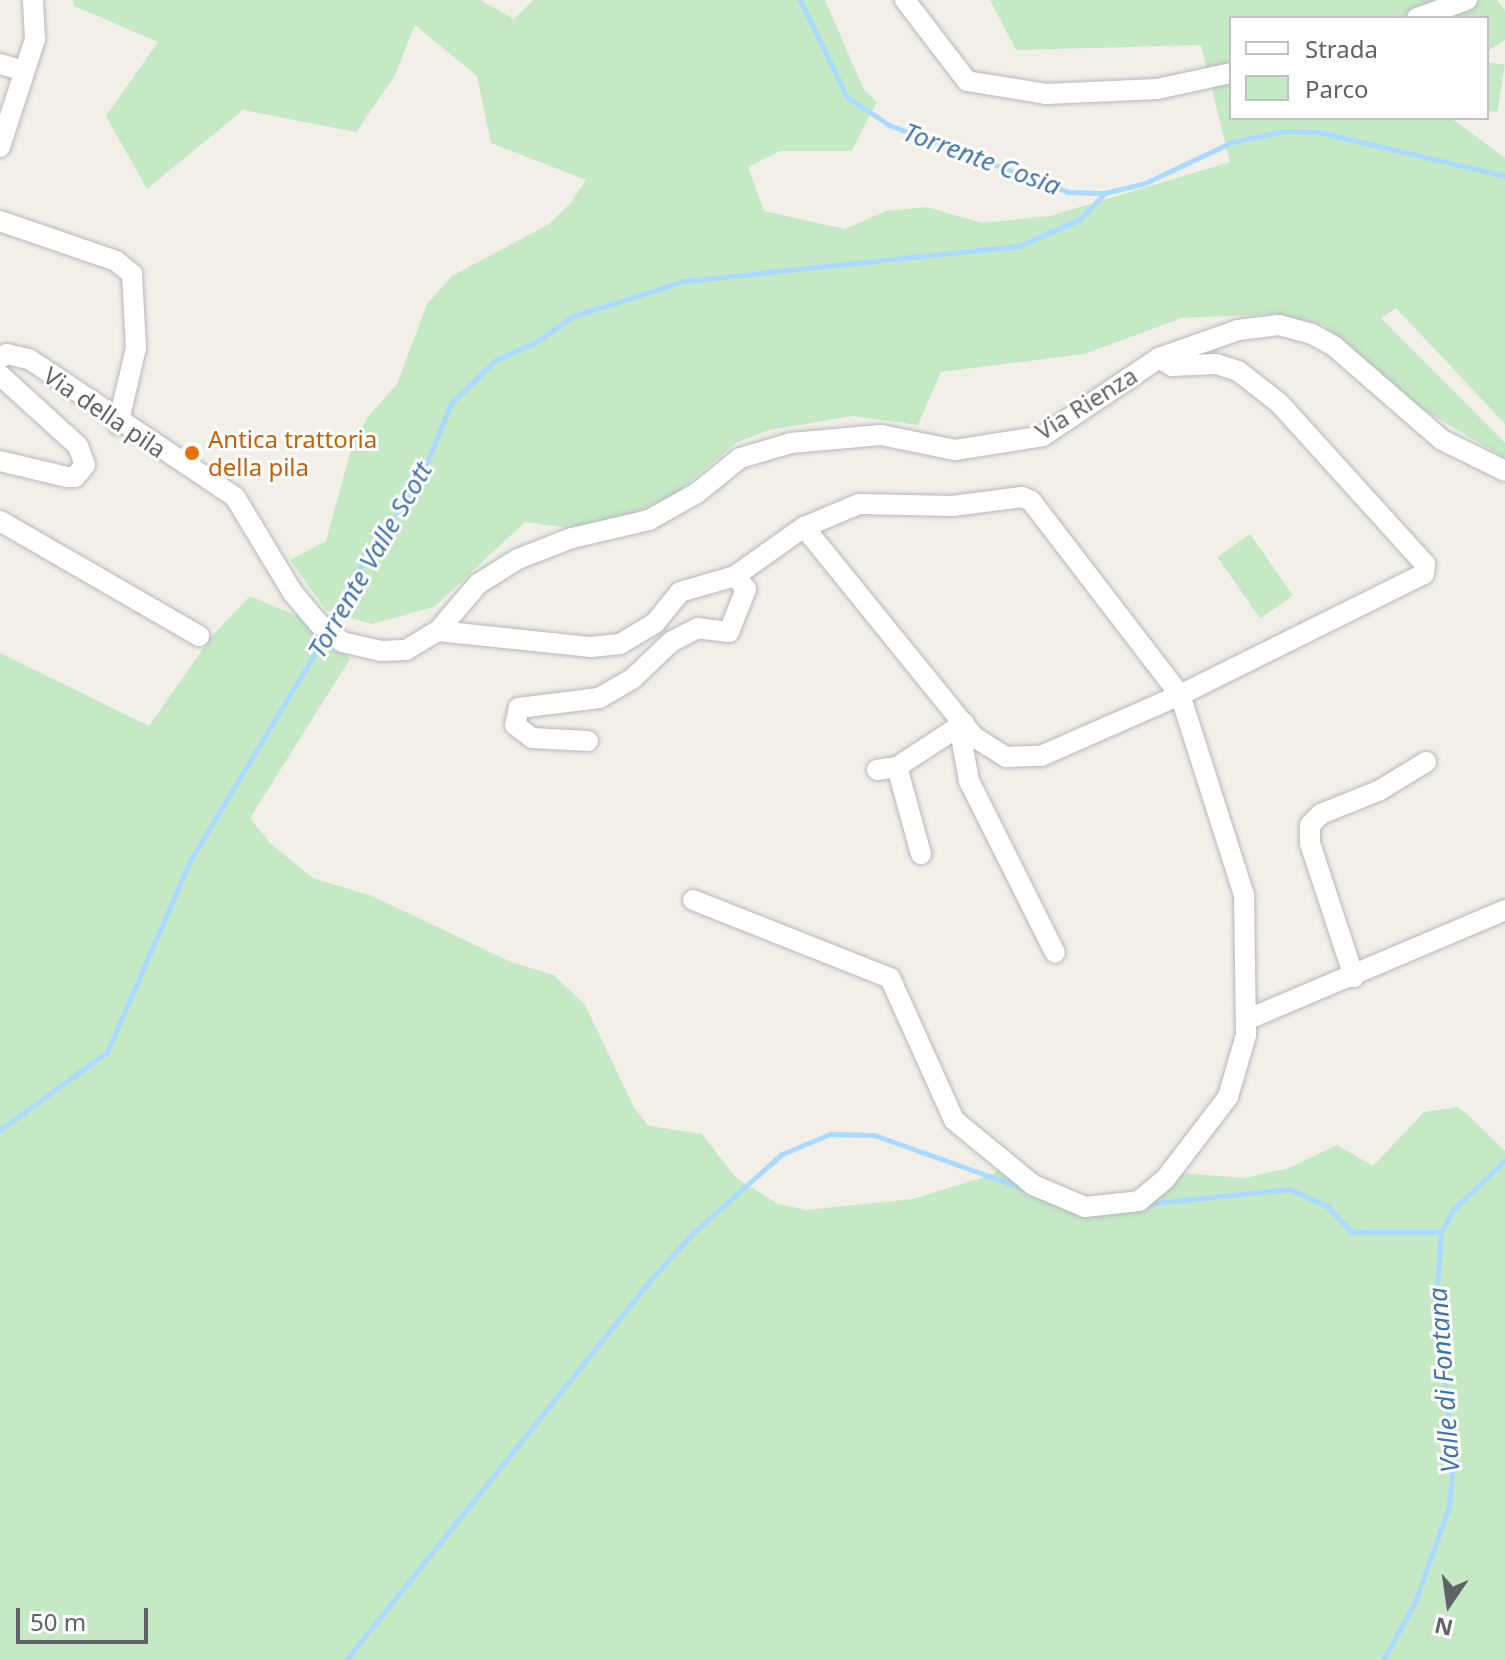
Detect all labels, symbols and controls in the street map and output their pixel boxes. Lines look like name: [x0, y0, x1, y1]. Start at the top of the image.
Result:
legend: [1229, 16, 1489, 120]
text: Strada: [1305, 32, 1378, 65]
text: Parco: [1305, 72, 1368, 105]
water label: Torrente Cosia: [899, 116, 1065, 202]
street label: Via Rienza: [1030, 360, 1142, 446]
street label: Via della pila: [38, 361, 172, 463]
place label: Antica trattoria della pila: [208, 425, 377, 481]
marker: Antica trattoria della pila: [183, 444, 201, 462]
water label: Torrente Valle Scott: [301, 457, 439, 663]
water label: Valle di Fontana: [1422, 1286, 1466, 1474]
north arrow: [1409, 1564, 1489, 1644]
scale bar: [20, 1592, 152, 1642]
text: 50 m: [30, 1605, 86, 1638]
text: N: [1432, 1611, 1456, 1644]

